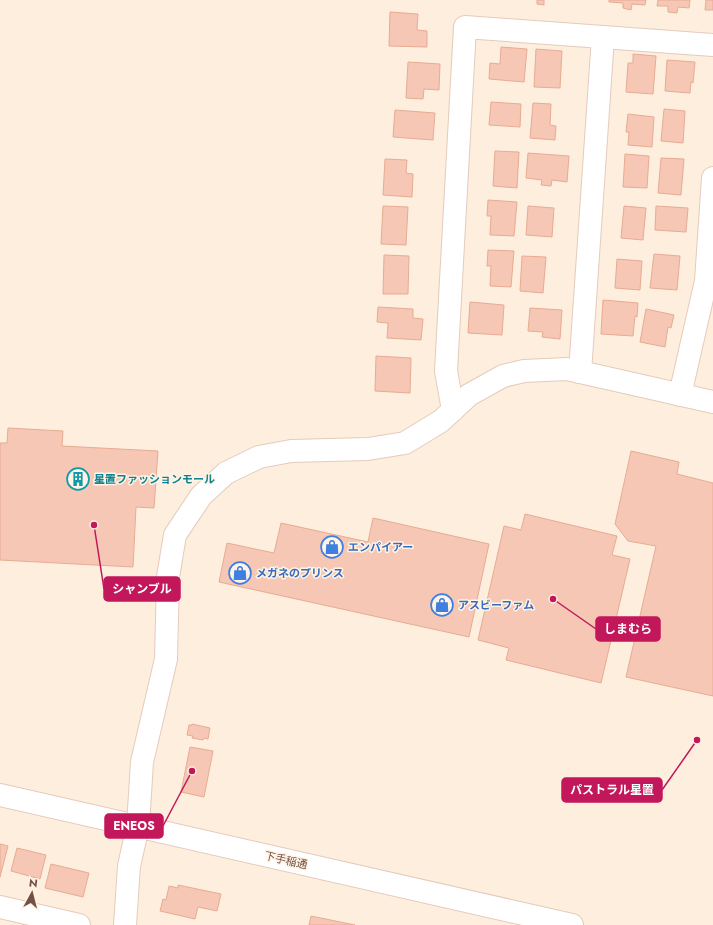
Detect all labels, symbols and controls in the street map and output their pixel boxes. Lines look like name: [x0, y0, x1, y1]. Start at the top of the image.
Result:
building icon: 星置ファッションモール: [65, 466, 91, 492]
place label: 星置ファッションモール: [94, 471, 215, 487]
shop icon: エンパイアー: [319, 534, 345, 560]
place label: エンパイアー: [348, 539, 413, 555]
shop icon: メガネのプリンス: [227, 560, 253, 586]
place label: メガネのプリンス: [256, 565, 344, 581]
callout: シャンブル: [104, 577, 180, 601]
text: シャンブル: [112, 580, 172, 598]
shop icon: アスビーファム: [429, 592, 455, 618]
place label: アスビーファム: [458, 597, 534, 613]
callout: しまむら: [596, 617, 660, 641]
text: しまむら: [604, 620, 652, 638]
callout: パストラル星置: [562, 778, 662, 802]
text: パストラル星置: [570, 781, 654, 799]
callout: ENEOS: [105, 814, 163, 838]
text: ENEOS: [113, 817, 155, 835]
street label: 下手稲通: [263, 847, 309, 873]
north arrow: [12, 873, 52, 913]
text: N: [28, 875, 39, 892]

